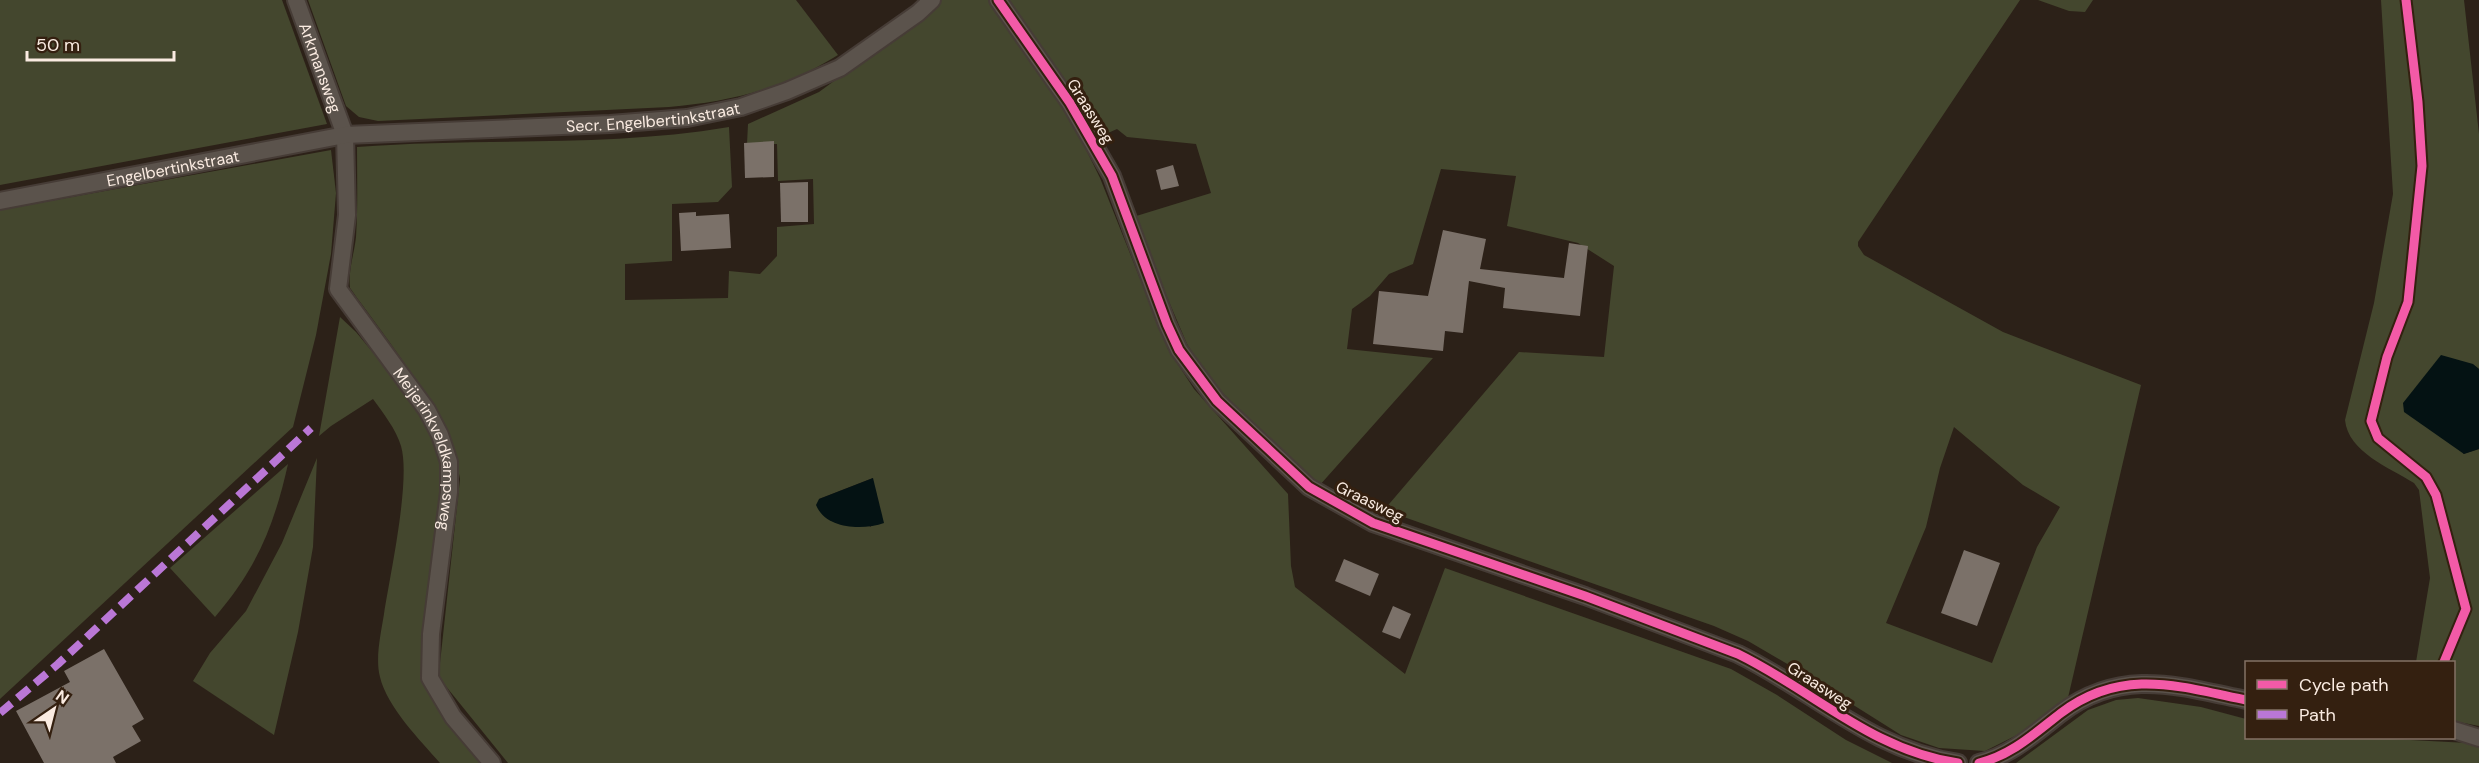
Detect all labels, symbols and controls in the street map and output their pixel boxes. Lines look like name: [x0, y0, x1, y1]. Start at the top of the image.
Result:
street label: Arkmansweg: [294, 20, 346, 116]
scale bar: [27, 24, 174, 62]
text: 50 m: [36, 33, 80, 57]
street label: Graasweg: [1062, 75, 1119, 148]
street label: Secr. Engelbertinkstraat: [566, 97, 742, 137]
street label: Engelbertinkstraat: [105, 145, 241, 191]
street label: Meijerinkveldkampsweg: [388, 364, 459, 532]
street label: Graasweg: [1332, 476, 1407, 527]
street label: Graasweg: [1783, 657, 1856, 714]
legend: [2245, 661, 2455, 739]
text: Cycle path: [2299, 673, 2389, 697]
north arrow: [24, 679, 84, 739]
text: N: [52, 685, 73, 709]
text: Path: [2299, 703, 2336, 727]

